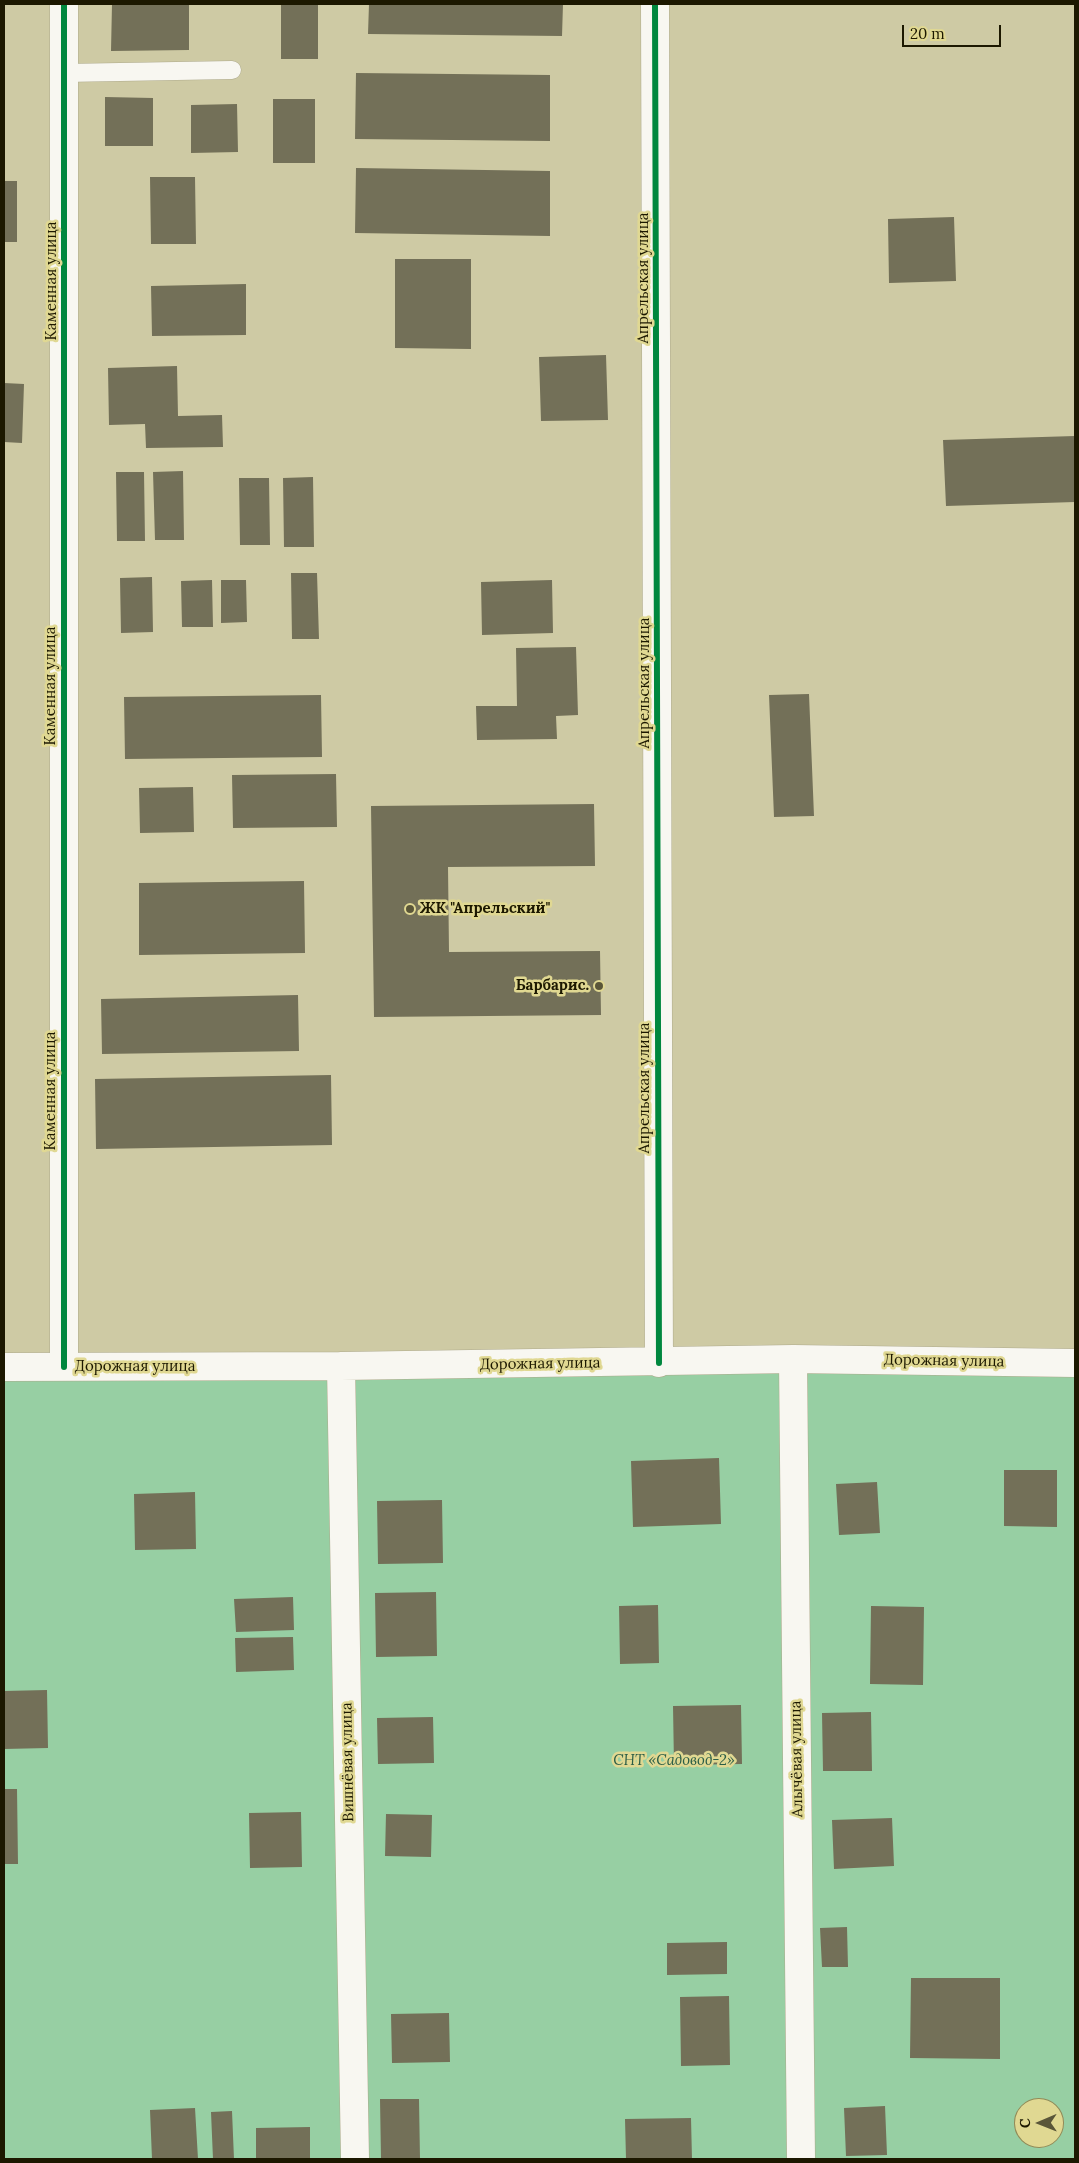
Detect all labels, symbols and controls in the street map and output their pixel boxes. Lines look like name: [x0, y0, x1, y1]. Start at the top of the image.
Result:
scale bar: [904, 15, 1003, 47]
text: 20 m: [910, 24, 945, 43]
street label: Апрельская улица: [635, 212, 653, 344]
street label: Каменная улица: [43, 222, 61, 340]
street label: Апрельская улица: [636, 617, 654, 749]
street label: Каменная улица: [42, 627, 60, 745]
place label: ЖК "Апрельский": [420, 900, 550, 918]
marker: ЖК "Апрельский": [404, 903, 416, 915]
place label: Барбарис.: [516, 977, 589, 995]
marker: Барбарис.: [593, 980, 605, 992]
street label: Апрельская улица: [636, 1022, 654, 1154]
street label: Каменная улица: [42, 1032, 60, 1150]
street label: Дорожная улица: [883, 1351, 1005, 1371]
street label: Дорожная улица: [479, 1354, 601, 1374]
street label: Дорожная улица: [75, 1358, 195, 1376]
street label: Алычёвая улица: [787, 1701, 807, 1817]
street label: Вишнёвая улица: [338, 1702, 358, 1822]
park label: СНТ «Садовод-2»: [613, 1752, 735, 1770]
north arrow: [1014, 2098, 1064, 2148]
text: С: [1016, 2118, 1034, 2128]

